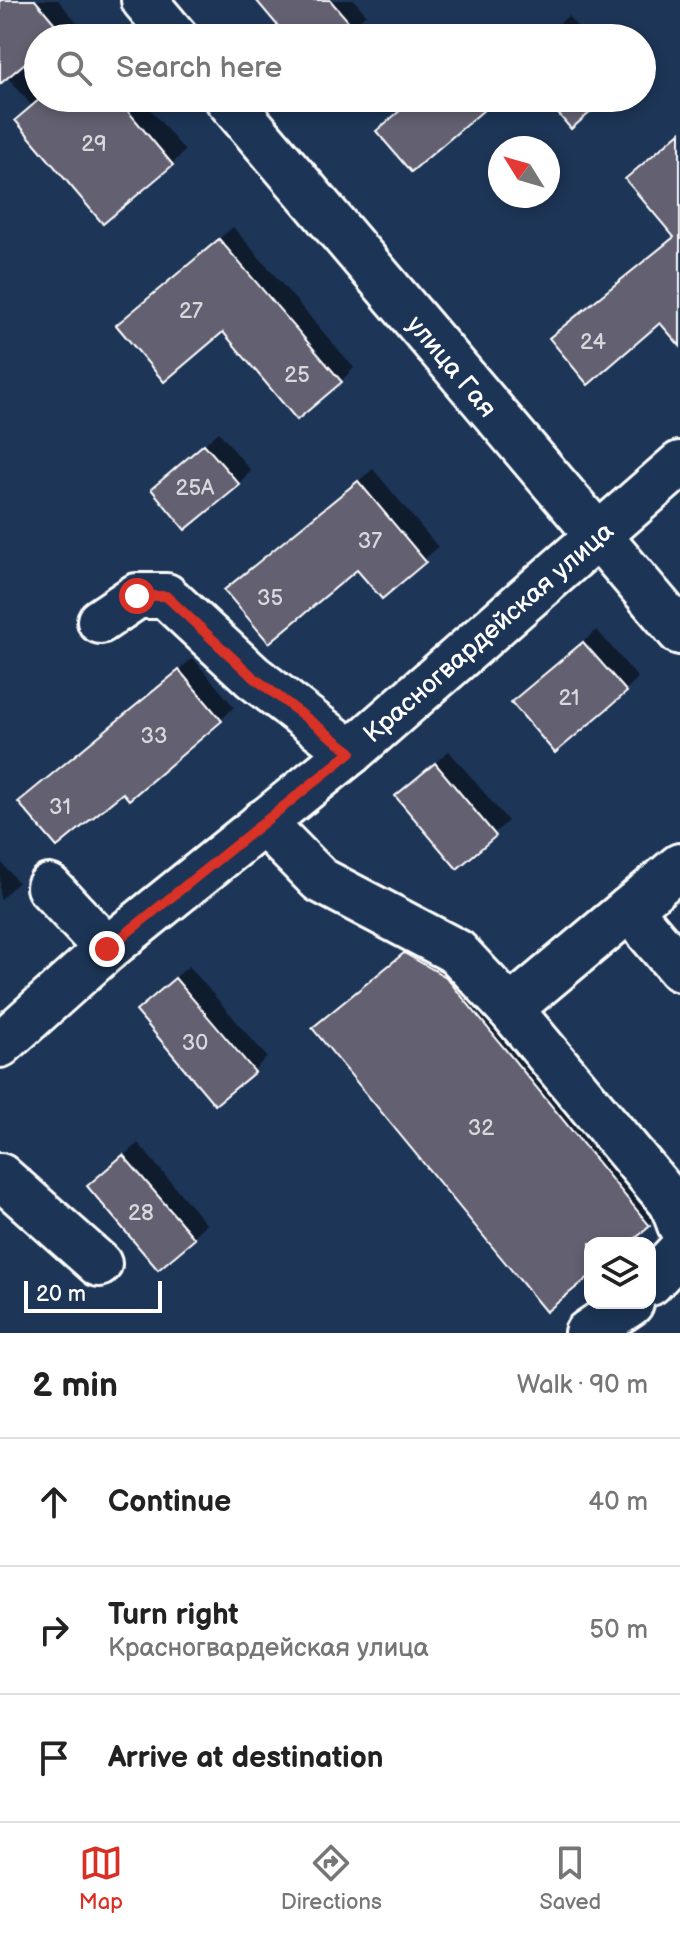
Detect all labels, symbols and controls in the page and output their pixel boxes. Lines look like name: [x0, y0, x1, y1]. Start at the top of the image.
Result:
search box: [24, 24, 656, 112]
icon: search: [52, 46, 96, 90]
text: Search here: [116, 50, 282, 86]
house number: 29: [81, 131, 107, 158]
north arrow: [488, 136, 560, 208]
house number: 27: [179, 298, 203, 325]
street label: улица Гая: [399, 310, 502, 424]
house number: 24: [580, 329, 607, 356]
house number: 25: [284, 362, 310, 389]
house number: 25А: [176, 475, 215, 502]
street label: Красногвардейская улица: [358, 516, 620, 750]
house number: 37: [358, 528, 382, 555]
route start: [119, 578, 155, 614]
house number: 35: [257, 585, 283, 612]
house number: 21: [558, 685, 580, 712]
house number: 33: [140, 723, 168, 750]
house number: 31: [49, 794, 71, 821]
route end: [89, 931, 125, 967]
house number: 30: [182, 1030, 208, 1057]
house number: 32: [468, 1115, 494, 1142]
house number: 28: [128, 1200, 154, 1227]
map controls: [584, 1237, 656, 1309]
button: layers: [584, 1237, 656, 1309]
scale bar: [24, 1277, 162, 1313]
text: 20 m: [36, 1281, 86, 1308]
text: 2 min: [32, 1365, 118, 1406]
text: Walk · 90 m: [517, 1370, 648, 1401]
icon: ahead: [32, 1480, 76, 1524]
text: Continue: [108, 1484, 231, 1520]
text: 40 m: [588, 1487, 648, 1518]
text: Turn right: [108, 1597, 239, 1633]
icon: right: [32, 1608, 76, 1652]
text: 50 m: [589, 1615, 648, 1646]
text: Красногвардейская улица: [108, 1633, 429, 1664]
icon: arrive: [32, 1736, 76, 1780]
text: Arrive at destination: [108, 1740, 384, 1776]
tab: Map: [79, 1841, 123, 1916]
tab: Directions: [281, 1841, 382, 1916]
tab: Saved: [539, 1841, 601, 1916]

